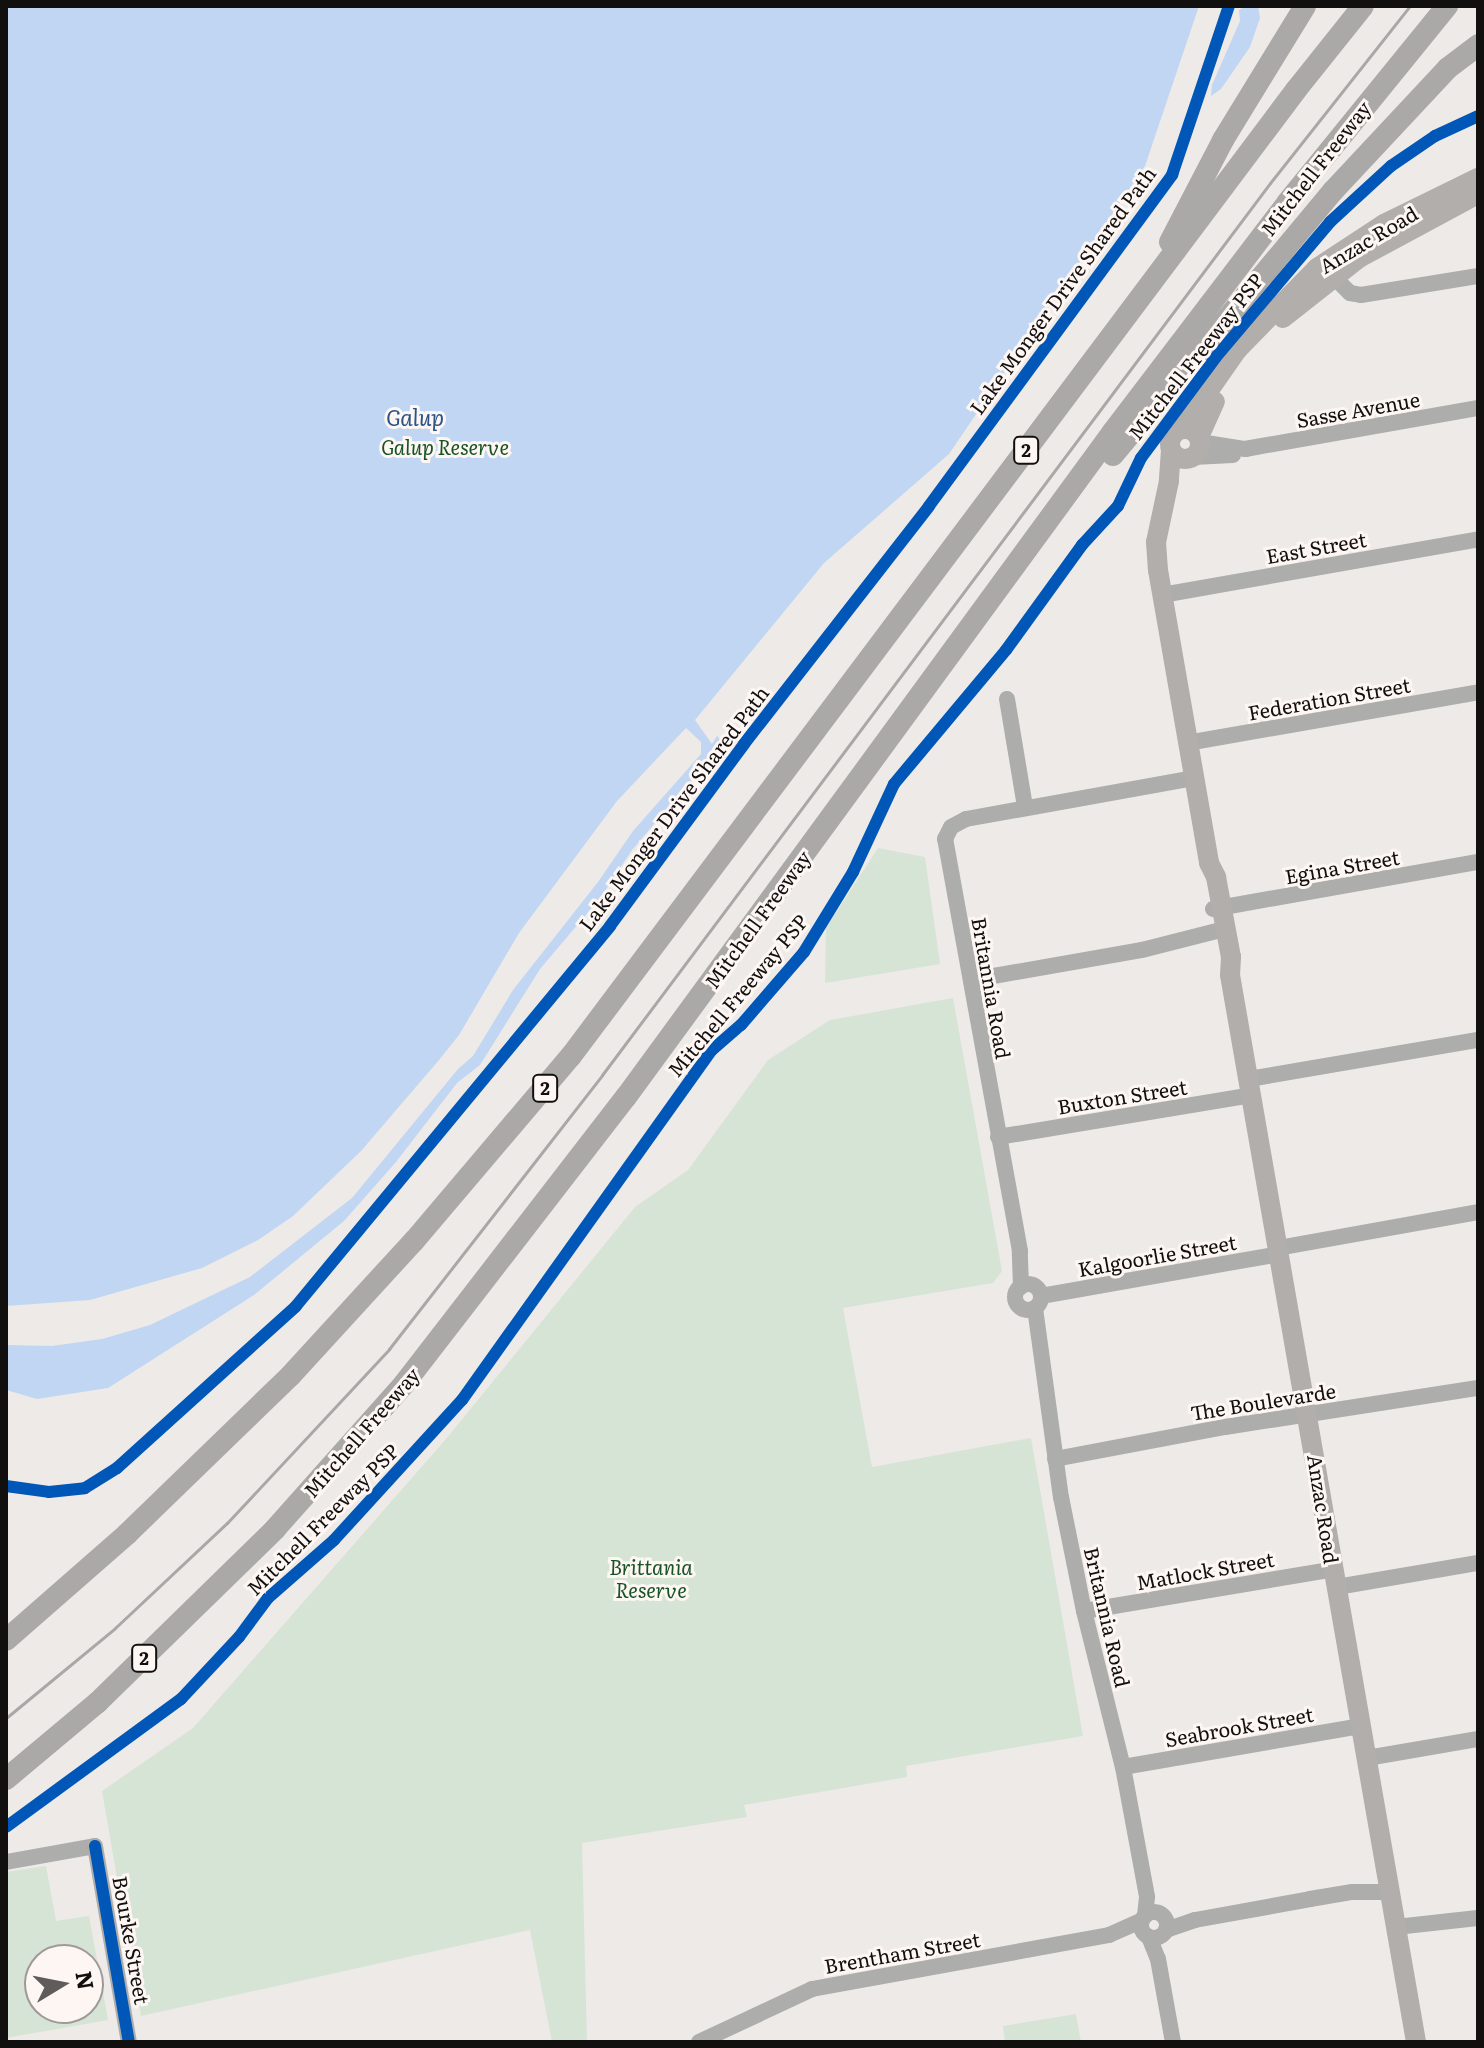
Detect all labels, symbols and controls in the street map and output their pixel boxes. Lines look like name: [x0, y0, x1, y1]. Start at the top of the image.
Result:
street label: Mitchell Freeway: [1255, 96, 1375, 240]
street label: Lake Monger Drive Shared Path: [964, 161, 1160, 419]
street label: Anzac Road: [1314, 200, 1422, 278]
street label: Mitchell Freeway PSP: [1123, 268, 1267, 444]
street label: Sasse Avenue: [1294, 386, 1422, 432]
water label: Galup: [386, 404, 444, 430]
park label: Galup Reserve: [381, 434, 509, 458]
road number: 2: [1012, 436, 1040, 464]
street label: East Street: [1264, 526, 1368, 568]
street label: Federation Street: [1246, 672, 1412, 724]
street label: Lake Monger Drive Shared Path: [573, 681, 773, 935]
street label: Egina Street: [1283, 844, 1401, 888]
street label: Mitchell Freeway: [699, 845, 815, 993]
street label: Mitchell Freeway PSP: [662, 909, 812, 1081]
street label: Britannia Road: [968, 915, 1016, 1061]
road number: 2: [531, 1074, 559, 1102]
street label: Buxton Street: [1055, 1074, 1189, 1118]
street label: Kalgoorlie Street: [1076, 1229, 1238, 1281]
street label: Mitchell Freeway: [298, 1362, 424, 1502]
street label: The Boulevarde: [1189, 1378, 1337, 1424]
street label: Mitchell Freeway PSP: [241, 1438, 403, 1600]
street label: Anzac Road: [1304, 1453, 1344, 1565]
street label: Britannia Road: [1080, 1544, 1136, 1690]
street label: Matlock Street: [1134, 1546, 1276, 1594]
park label: Brittania Reserve: [609, 1554, 693, 1601]
road number: 2: [130, 1644, 158, 1672]
street label: Seabrook Street: [1163, 1701, 1315, 1751]
street label: Bourke Street: [109, 1874, 155, 2006]
street label: Brentham Street: [822, 1926, 982, 1978]
north arrow: [24, 1944, 104, 2024]
text: N: [68, 1968, 104, 1992]

